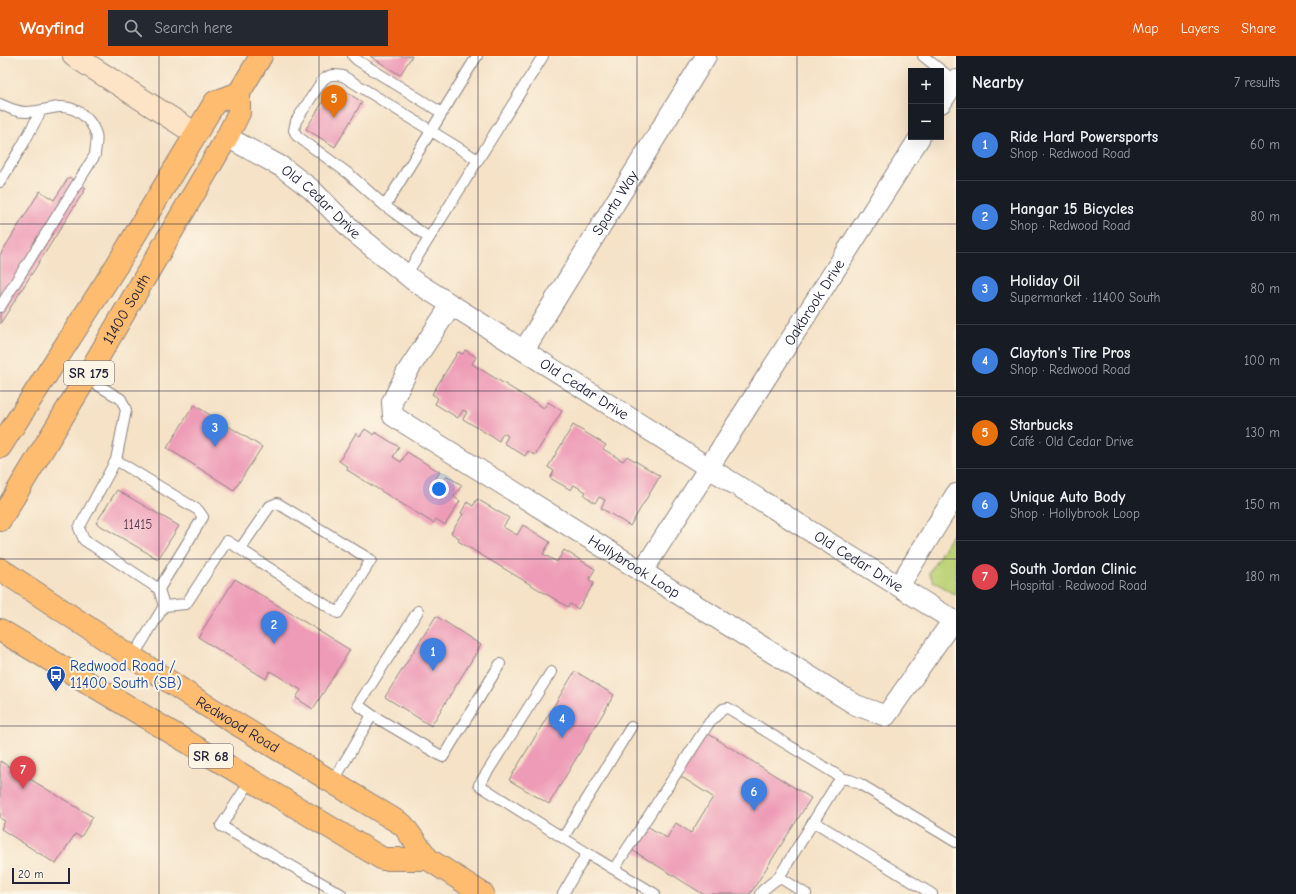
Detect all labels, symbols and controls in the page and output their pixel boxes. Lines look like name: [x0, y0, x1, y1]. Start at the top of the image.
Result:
search box: [108, 10, 388, 46]
text: Wayfind: [20, 17, 84, 39]
icon: search: [122, 17, 144, 39]
text: Search here: [154, 19, 233, 37]
text: Map: [1132, 20, 1159, 37]
text: Layers: [1181, 20, 1219, 37]
text: Share: [1241, 20, 1276, 37]
map controls: [908, 68, 944, 140]
button: +: [908, 68, 944, 104]
text: Nearby: [972, 73, 1023, 92]
text: 7 results: [1234, 75, 1280, 90]
pin: 5: [321, 85, 347, 118]
button: −: [908, 104, 944, 140]
text: Ride Hard Powersports: [1010, 128, 1158, 146]
text: 1: [982, 137, 988, 152]
text: 60 m: [1250, 137, 1280, 152]
text: Shop · Redwood Road: [1010, 146, 1130, 161]
street label: Old Cedar Drive: [278, 161, 365, 243]
street label: Sparta Way: [588, 167, 642, 239]
text: Hangar 15 Bicycles: [1010, 200, 1134, 218]
text: 2: [982, 209, 988, 224]
text: 80 m: [1250, 209, 1280, 224]
text: Shop · Redwood Road: [1010, 218, 1130, 233]
street label: Oakbrook Drive: [780, 255, 849, 349]
street label: 11400 South: [99, 270, 154, 347]
text: Holiday Oil: [1010, 272, 1080, 290]
text: 3: [982, 281, 988, 296]
text: 80 m: [1250, 281, 1280, 296]
text: Supermarket · 11400 South: [1010, 290, 1160, 305]
text: Clayton's Tire Pros: [1010, 344, 1130, 362]
text: 4: [982, 353, 988, 368]
text: 100 m: [1244, 353, 1280, 368]
street label: Old Cedar Drive: [537, 354, 632, 424]
road number: SR 175: [64, 361, 114, 385]
text: Shop · Redwood Road: [1010, 362, 1130, 377]
pin: 3: [202, 414, 228, 447]
text: Starbucks: [1010, 416, 1073, 434]
text: 5: [982, 425, 988, 440]
text: 130 m: [1245, 425, 1280, 440]
text: Café · Old Cedar Drive: [1010, 434, 1133, 449]
your location: [429, 479, 449, 499]
text: Unique Auto Body: [1010, 488, 1125, 506]
text: 6: [982, 497, 988, 512]
text: 150 m: [1245, 497, 1280, 512]
text: Shop · Hollybrook Loop: [1010, 506, 1140, 521]
house number: 11415: [124, 517, 152, 532]
street label: Old Cedar Drive: [811, 527, 907, 596]
street label: Hollybrook Loop: [585, 531, 684, 602]
text: South Jordan Clinic: [1010, 560, 1136, 578]
text: 7: [982, 569, 988, 584]
text: 180 m: [1245, 569, 1280, 584]
text: Hospital · Redwood Road: [1010, 578, 1147, 593]
pin: 2: [261, 611, 287, 644]
pin: 1: [420, 638, 446, 671]
place label: Redwood Road / 11400 South (SB): [70, 657, 182, 692]
bus stop icon: Redwood Road / 11400 South (SB): [45, 664, 67, 692]
street label: Redwood Road: [193, 692, 283, 757]
pin: 4: [549, 705, 575, 738]
road number: SR 68: [189, 744, 233, 768]
pin: 7: [10, 756, 36, 789]
pin: 6: [741, 778, 767, 811]
scale bar: [12, 866, 70, 885]
text: 20 m: [18, 868, 43, 881]

